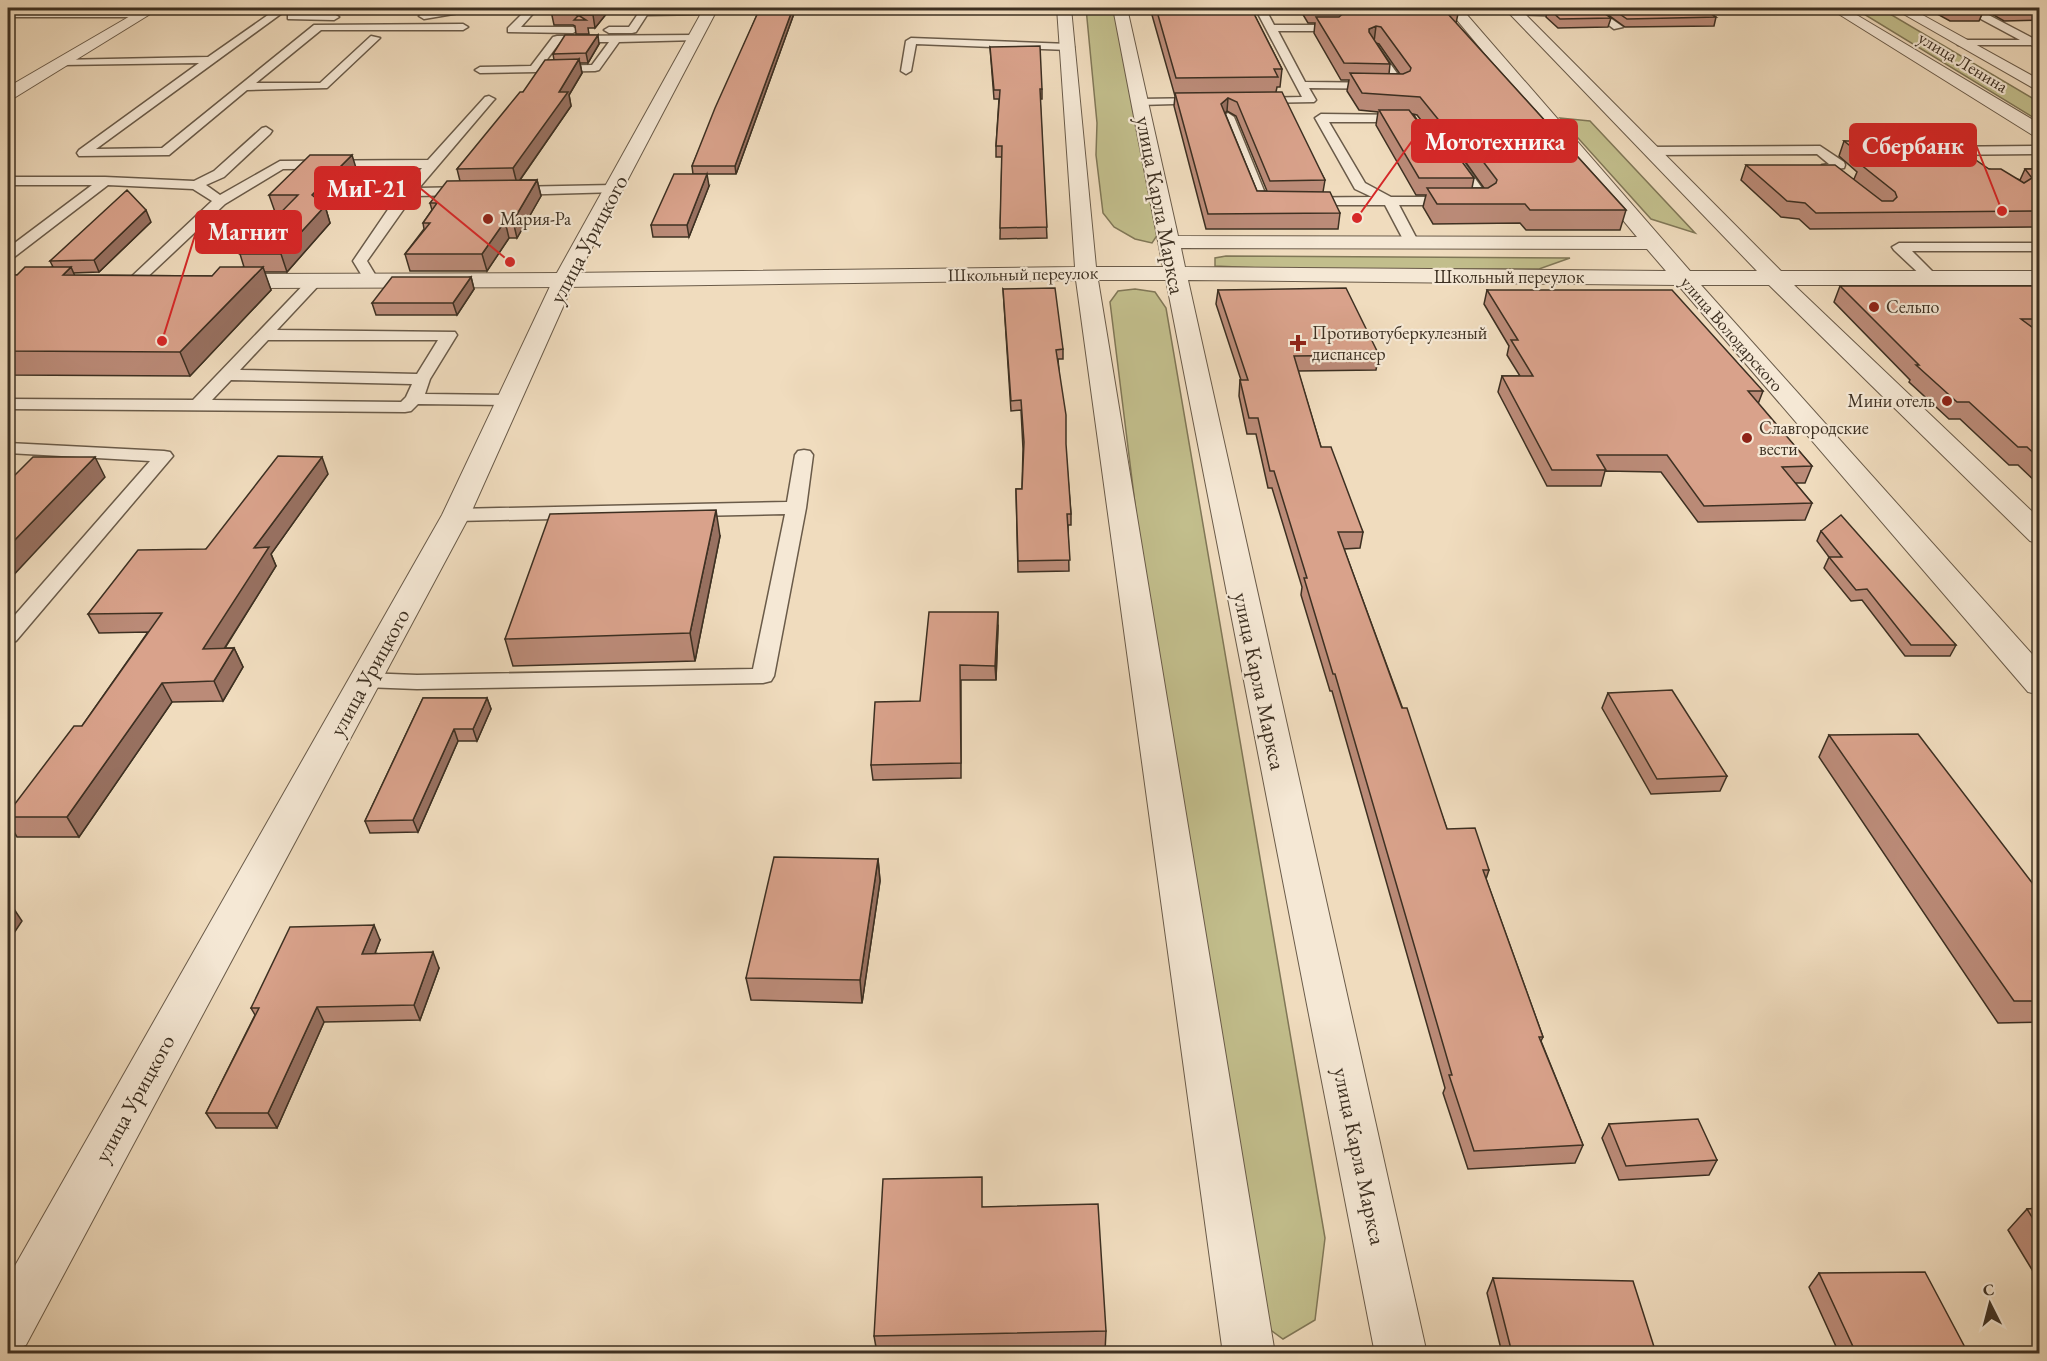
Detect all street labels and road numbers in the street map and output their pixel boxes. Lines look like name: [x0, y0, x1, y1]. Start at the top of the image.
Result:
street label: улица Ленина: [1914, 26, 2013, 98]
street label: улица Карла Маркса: [1129, 114, 1192, 297]
street label: улица Урицкого: [542, 170, 635, 309]
street label: Школьный переулок: [948, 261, 1099, 286]
street label: Школьный переулок: [1434, 265, 1585, 288]
street label: улица Володарского: [1676, 271, 1789, 396]
street label: улица Карла Маркса: [1227, 590, 1293, 773]
street label: улица Урицкого: [322, 603, 417, 741]
street label: улица Урицкого: [87, 1029, 182, 1167]
street label: улица Карла Маркса: [1327, 1065, 1393, 1248]

